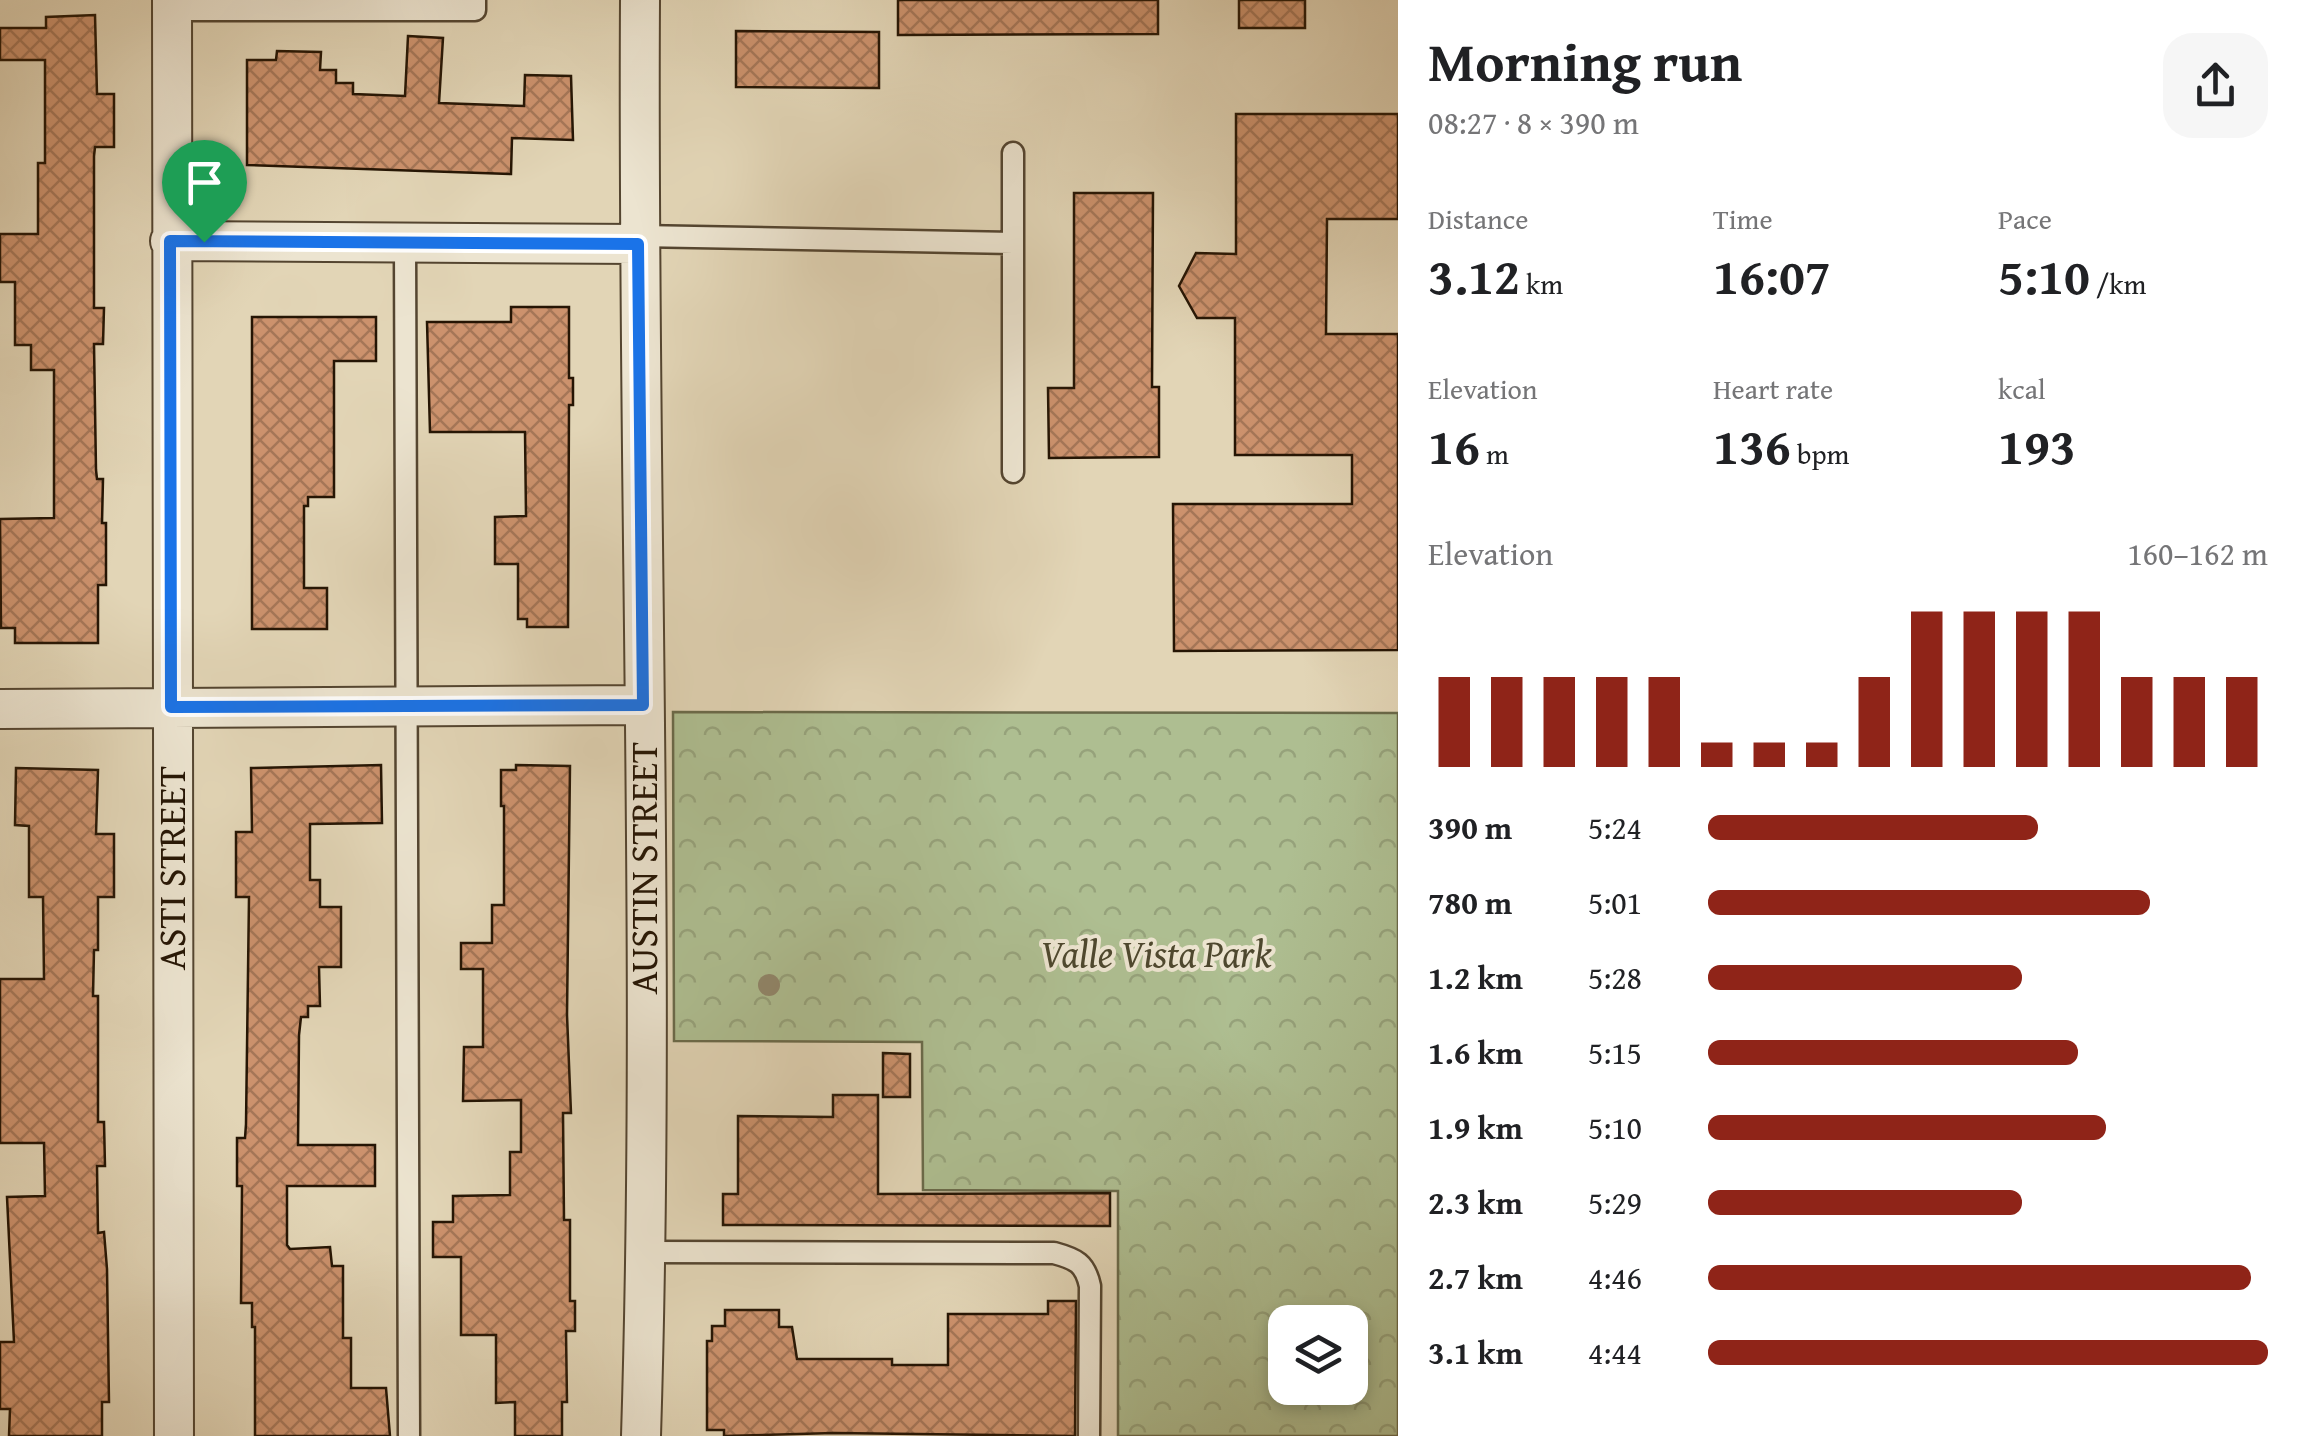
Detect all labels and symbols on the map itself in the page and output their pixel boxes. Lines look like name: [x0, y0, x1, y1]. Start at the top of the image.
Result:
pin: [162, 140, 247, 243]
street label: AUSTIN STREET: [615, 742, 671, 994]
street label: ASTI STREET: [143, 766, 199, 970]
park label: Valle Vista Park: [1041, 925, 1272, 981]

